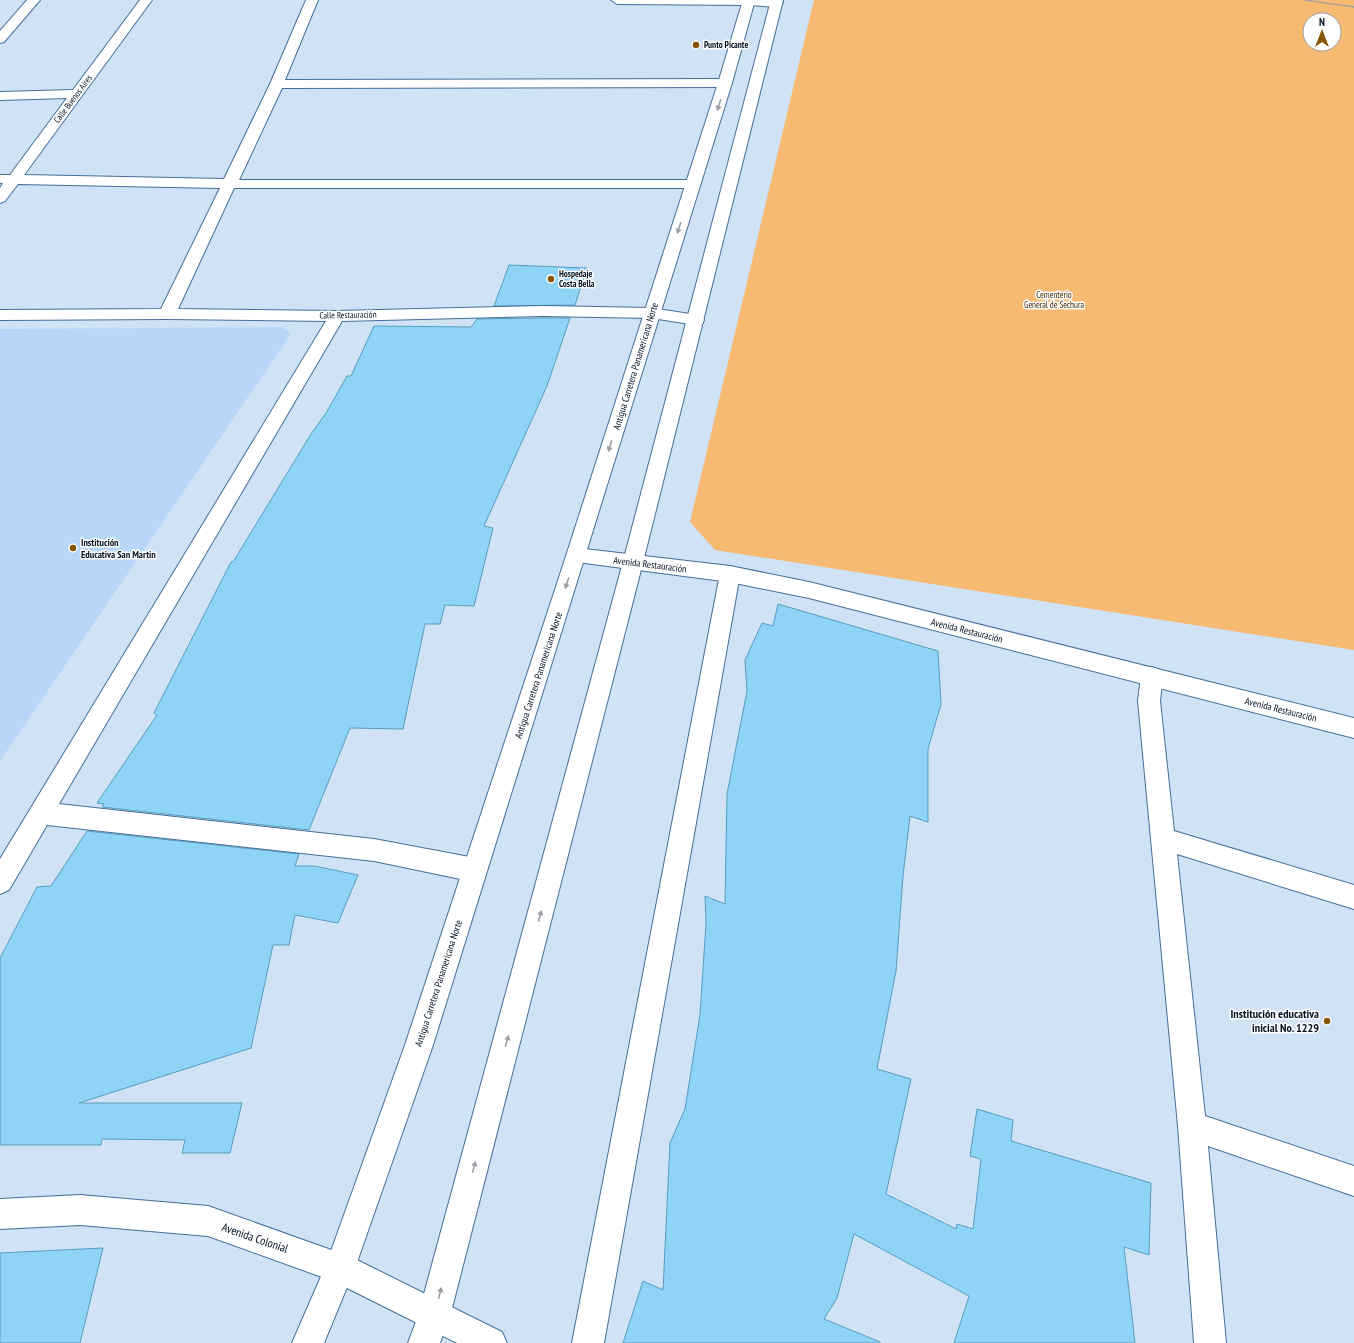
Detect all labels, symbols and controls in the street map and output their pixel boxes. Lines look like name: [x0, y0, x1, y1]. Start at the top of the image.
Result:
north arrow: [1302, 12, 1342, 52]
text: N: [1319, 15, 1325, 29]
place label: Punto Picante: [704, 39, 748, 50]
marker: Punto Picante: [691, 40, 701, 50]
street label: Calle Buenos Aires: [51, 73, 94, 125]
one-way arrow: [715, 99, 721, 111]
one-way arrow: [676, 223, 682, 235]
place label: Hospedaje Costa Bella: [559, 268, 595, 289]
marker: Hospedaje Costa Bella: [546, 274, 556, 284]
park label: Cementerio General de Sechura: [1024, 289, 1084, 310]
street label: Antigua Carretera Panamericana Norte: [610, 301, 661, 431]
street label: Calle Restauración: [319, 309, 377, 320]
one-way arrow: [607, 440, 613, 452]
place label: Institución Educativa San Martin: [81, 536, 156, 561]
marker: Institución Educativa San Martin: [68, 543, 78, 553]
street label: Avenida Restauración: [613, 554, 687, 575]
one-way arrow: [564, 578, 570, 590]
street label: Antigua Carretera Panamericana Norte: [512, 610, 565, 740]
street label: Avenida Restauración: [930, 615, 1004, 646]
street label: Avenida Restauración: [1244, 694, 1318, 725]
one-way arrow: [537, 909, 543, 921]
street label: Antigua Carretera Panamericana Norte: [412, 918, 465, 1048]
place label: Institución educativa inicial No. 1229: [1231, 1006, 1319, 1035]
marker: Institución educativa inicial No. 1229: [1322, 1016, 1332, 1026]
one-way arrow: [504, 1035, 510, 1047]
one-way arrow: [471, 1161, 477, 1173]
street label: Avenida Colonial: [220, 1219, 290, 1256]
one-way arrow: [438, 1286, 444, 1299]

